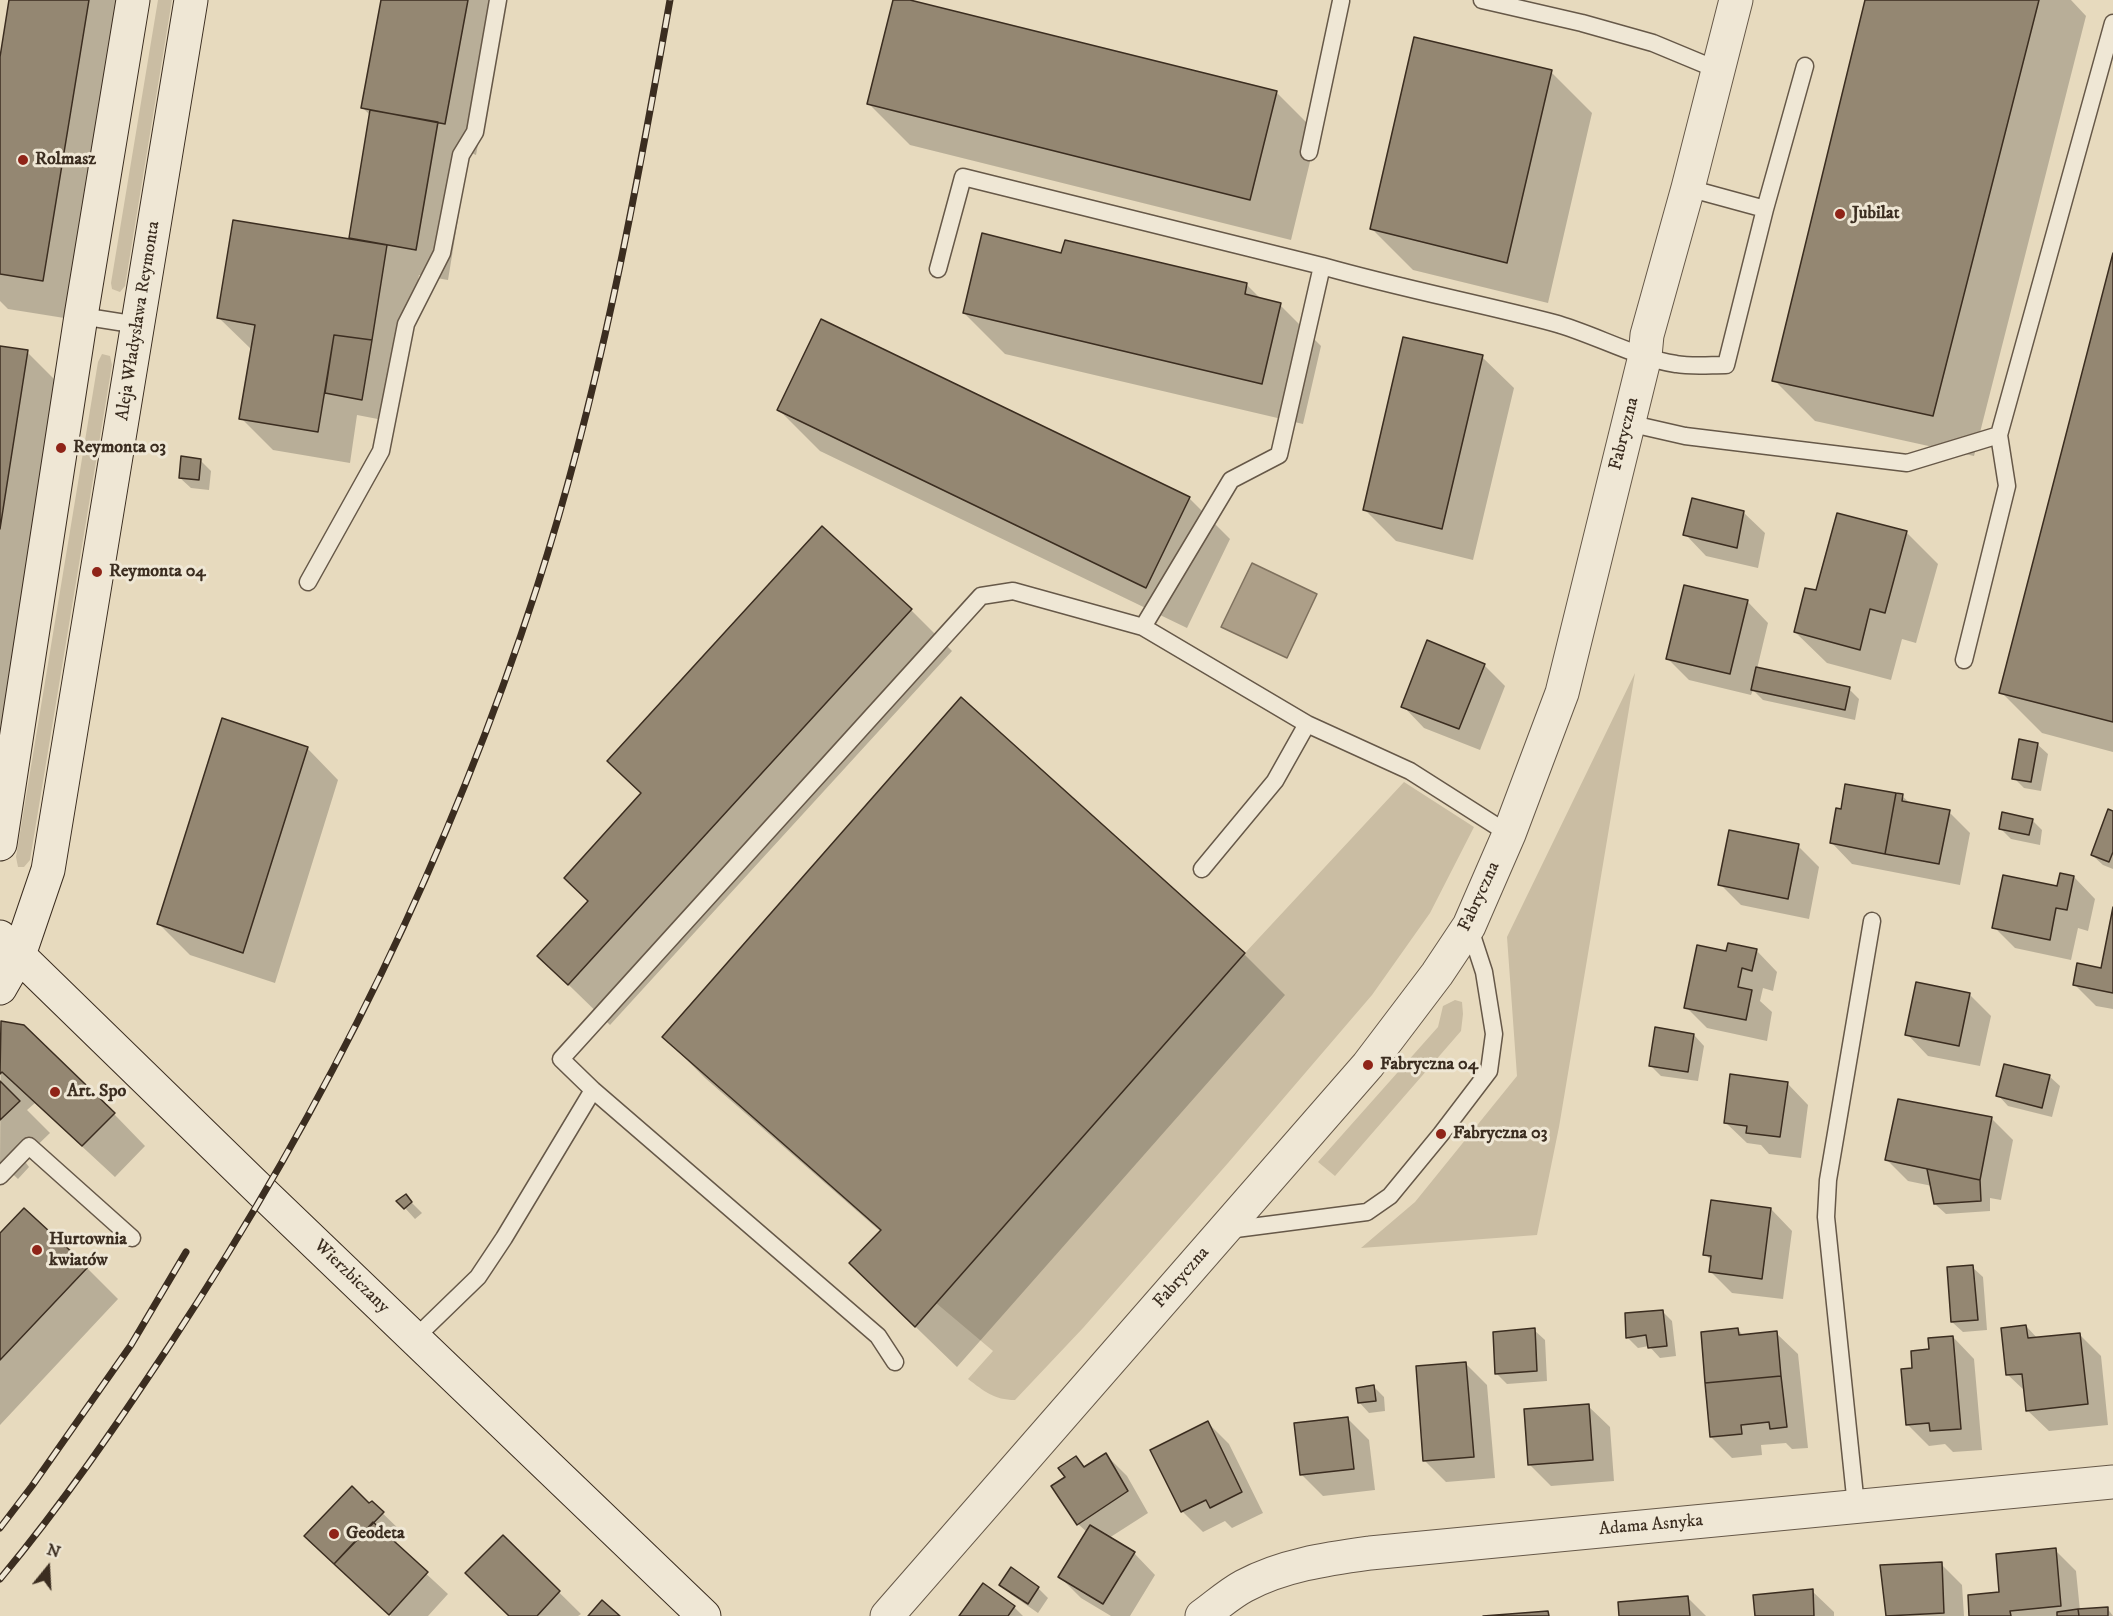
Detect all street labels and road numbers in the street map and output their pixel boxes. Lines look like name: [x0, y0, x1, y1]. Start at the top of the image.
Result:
street label: Aleja Władysława Reymonta: [113, 220, 165, 422]
street label: Fabryczna: [1606, 395, 1644, 473]
street label: Fabryczna: [1455, 859, 1505, 935]
street label: Wierzbiczany: [309, 1235, 393, 1319]
street label: Fabryczna: [1149, 1243, 1215, 1313]
street label: Adama Asnyka: [1598, 1511, 1704, 1541]

